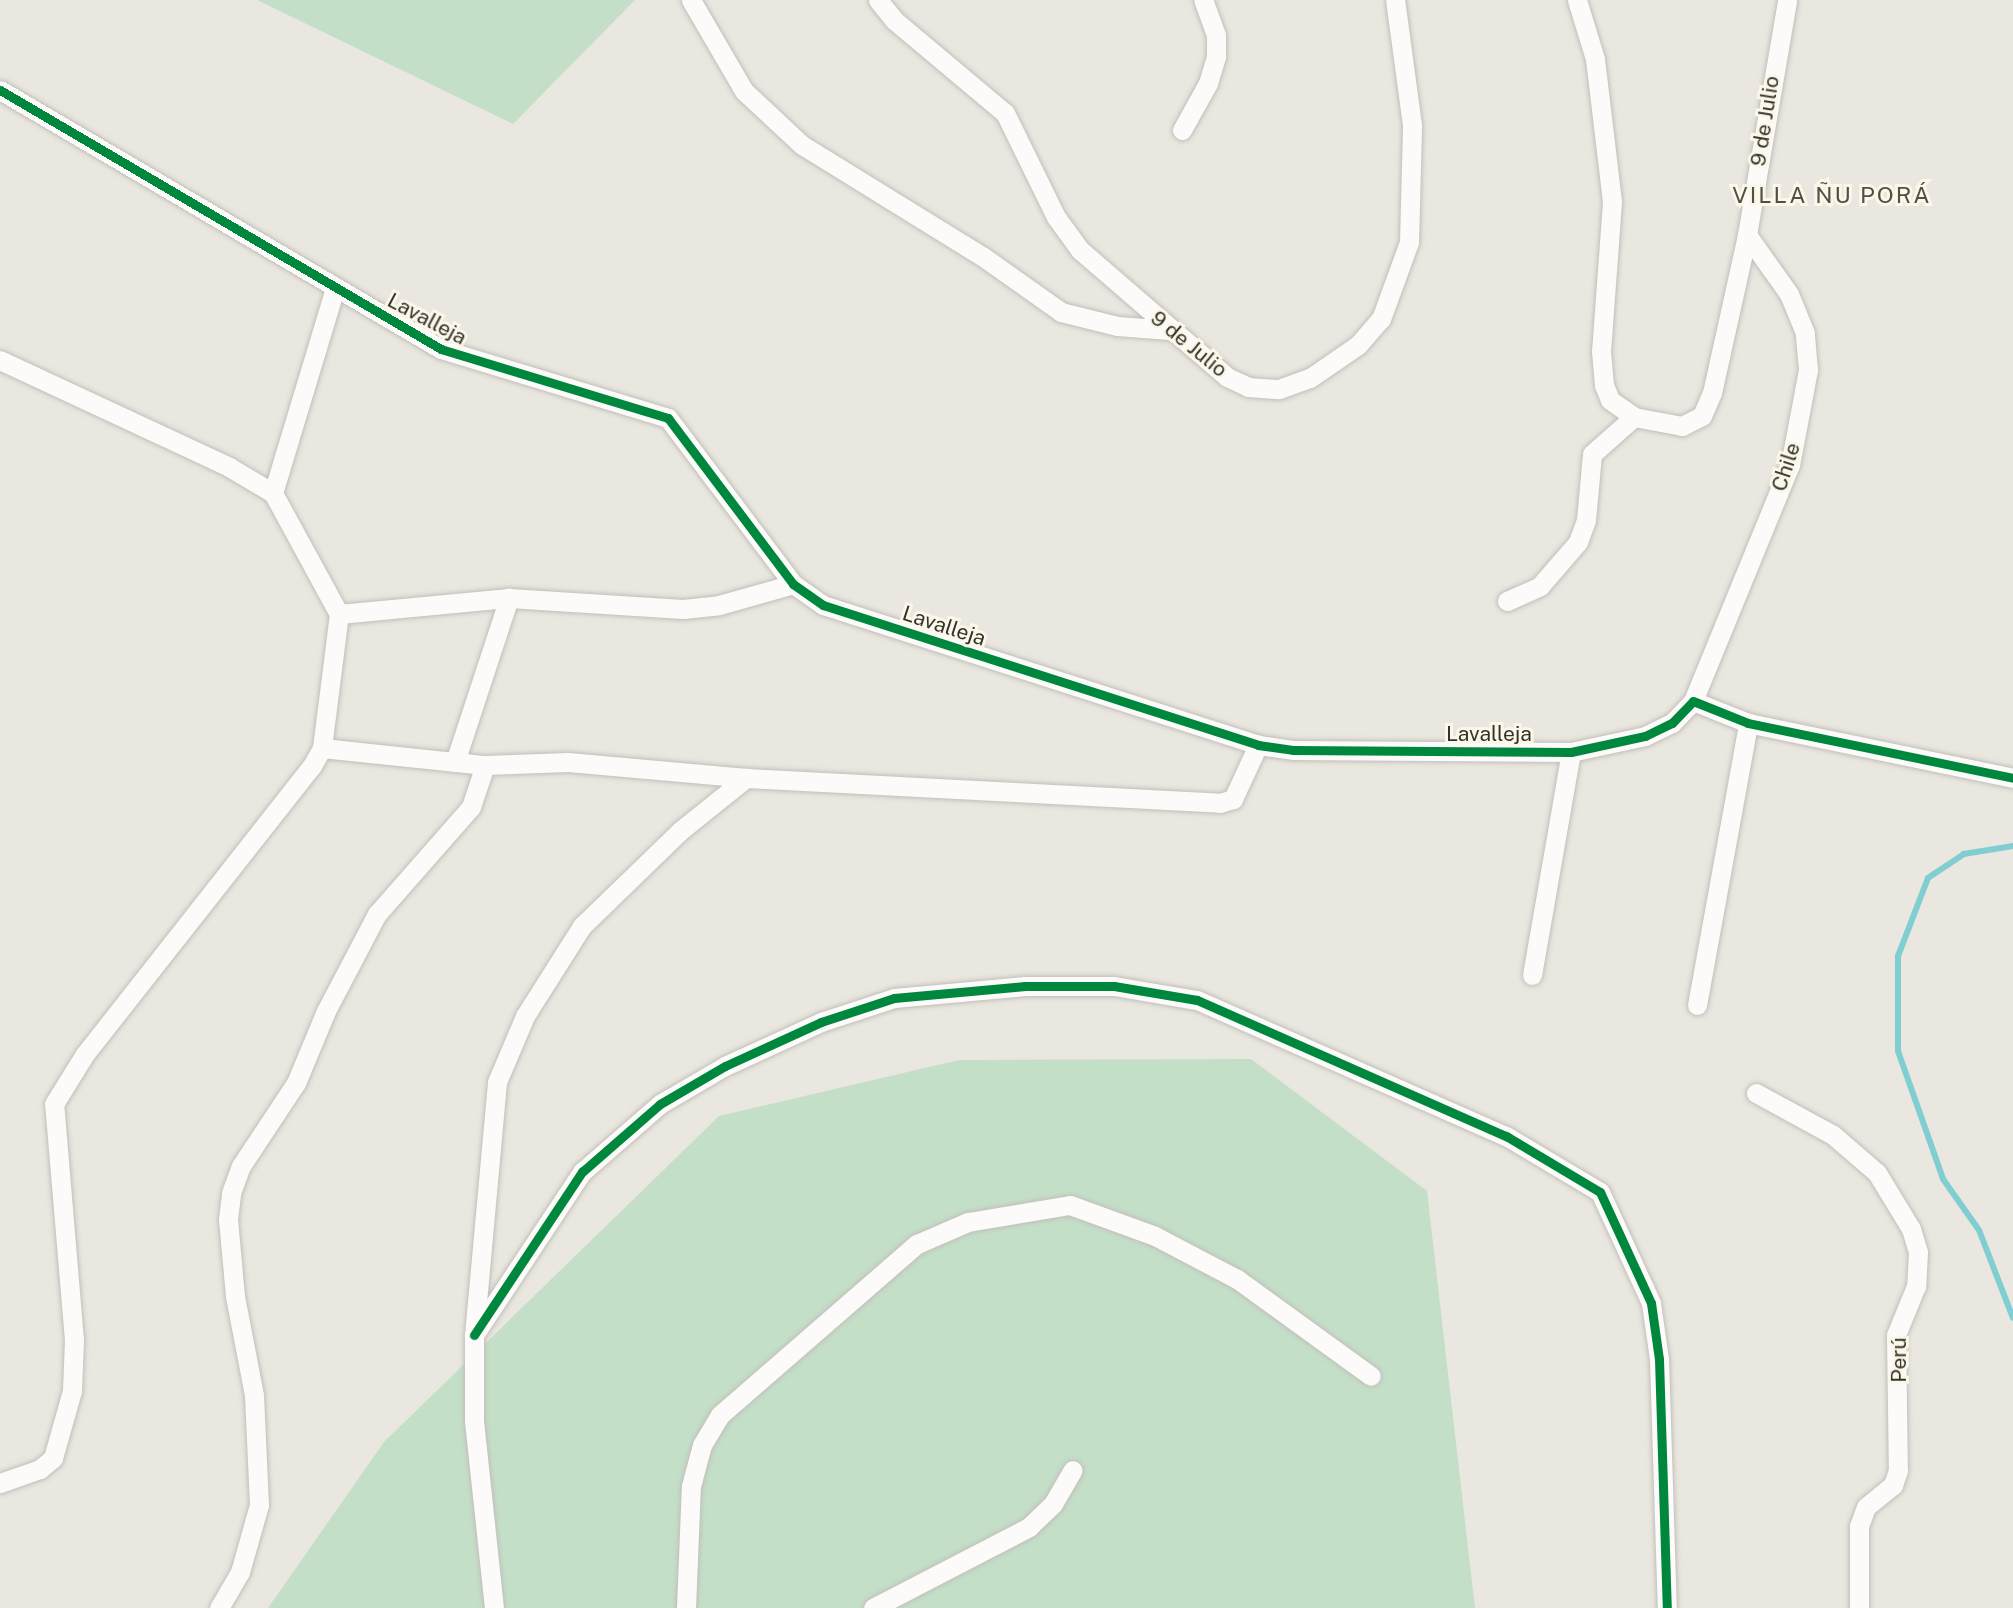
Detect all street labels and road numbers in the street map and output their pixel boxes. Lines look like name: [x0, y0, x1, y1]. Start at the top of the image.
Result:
street label: 9 de Julio: [1745, 74, 1785, 168]
street label: Lavalleja: [383, 288, 471, 350]
street label: 9 de Julio: [1145, 305, 1233, 383]
street label: Chile: [1766, 440, 1806, 494]
street label: Lavalleja: [899, 601, 989, 651]
street label: Lavalleja: [1446, 721, 1532, 747]
street label: Perú: [1886, 1337, 1912, 1383]

